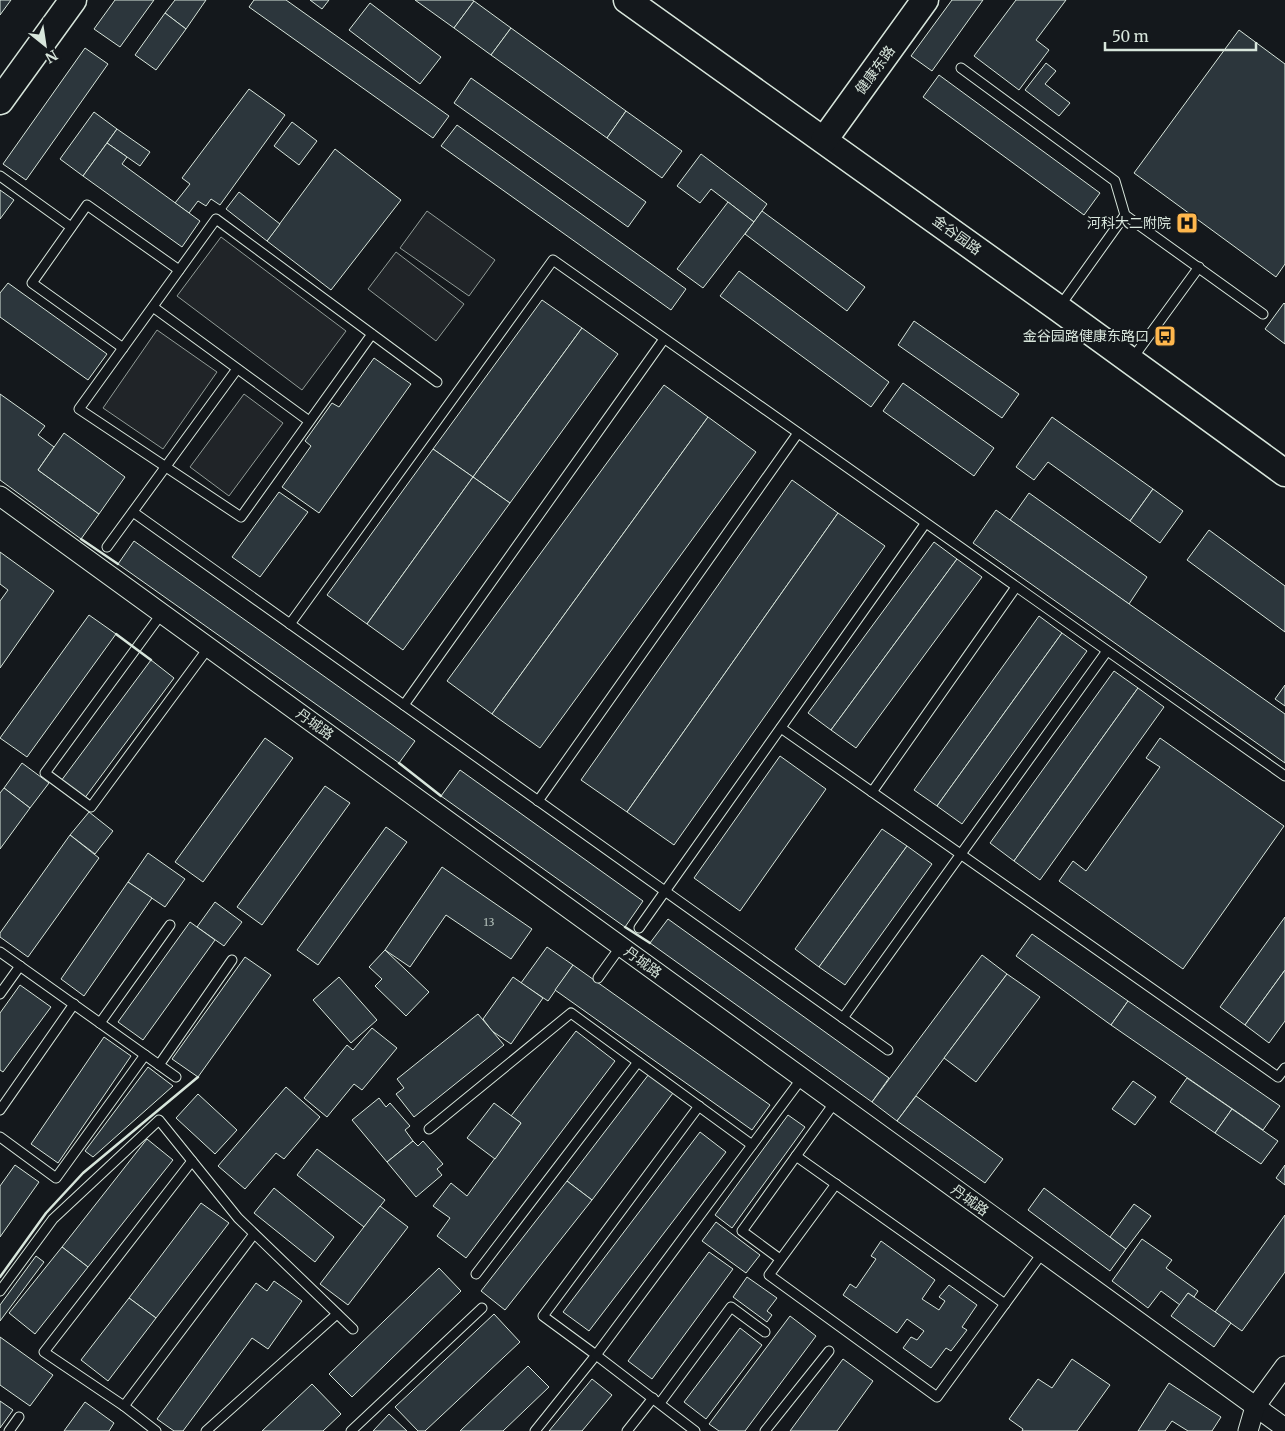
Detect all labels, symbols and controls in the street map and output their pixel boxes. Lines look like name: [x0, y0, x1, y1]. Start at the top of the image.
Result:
north arrow: [20, 20, 70, 70]
scale bar: [1105, 20, 1256, 52]
text: 50 m: [1112, 27, 1149, 46]
street label: 健康东路: [851, 42, 899, 98]
text: N: [42, 46, 61, 67]
street label: 金谷园路: [929, 211, 985, 259]
hospital icon: 河科大二附院: [1175, 211, 1199, 235]
place label: 河科大二附院: [1087, 214, 1171, 232]
bus stop icon: 金谷园路健康东路口: [1153, 324, 1177, 348]
place label: 金谷园路健康东路口: [1023, 327, 1149, 345]
street label: 丹城路: [293, 704, 337, 744]
house number: 13: [484, 915, 494, 929]
street label: 丹城路: [621, 942, 665, 982]
street label: 丹城路: [948, 1180, 992, 1220]

